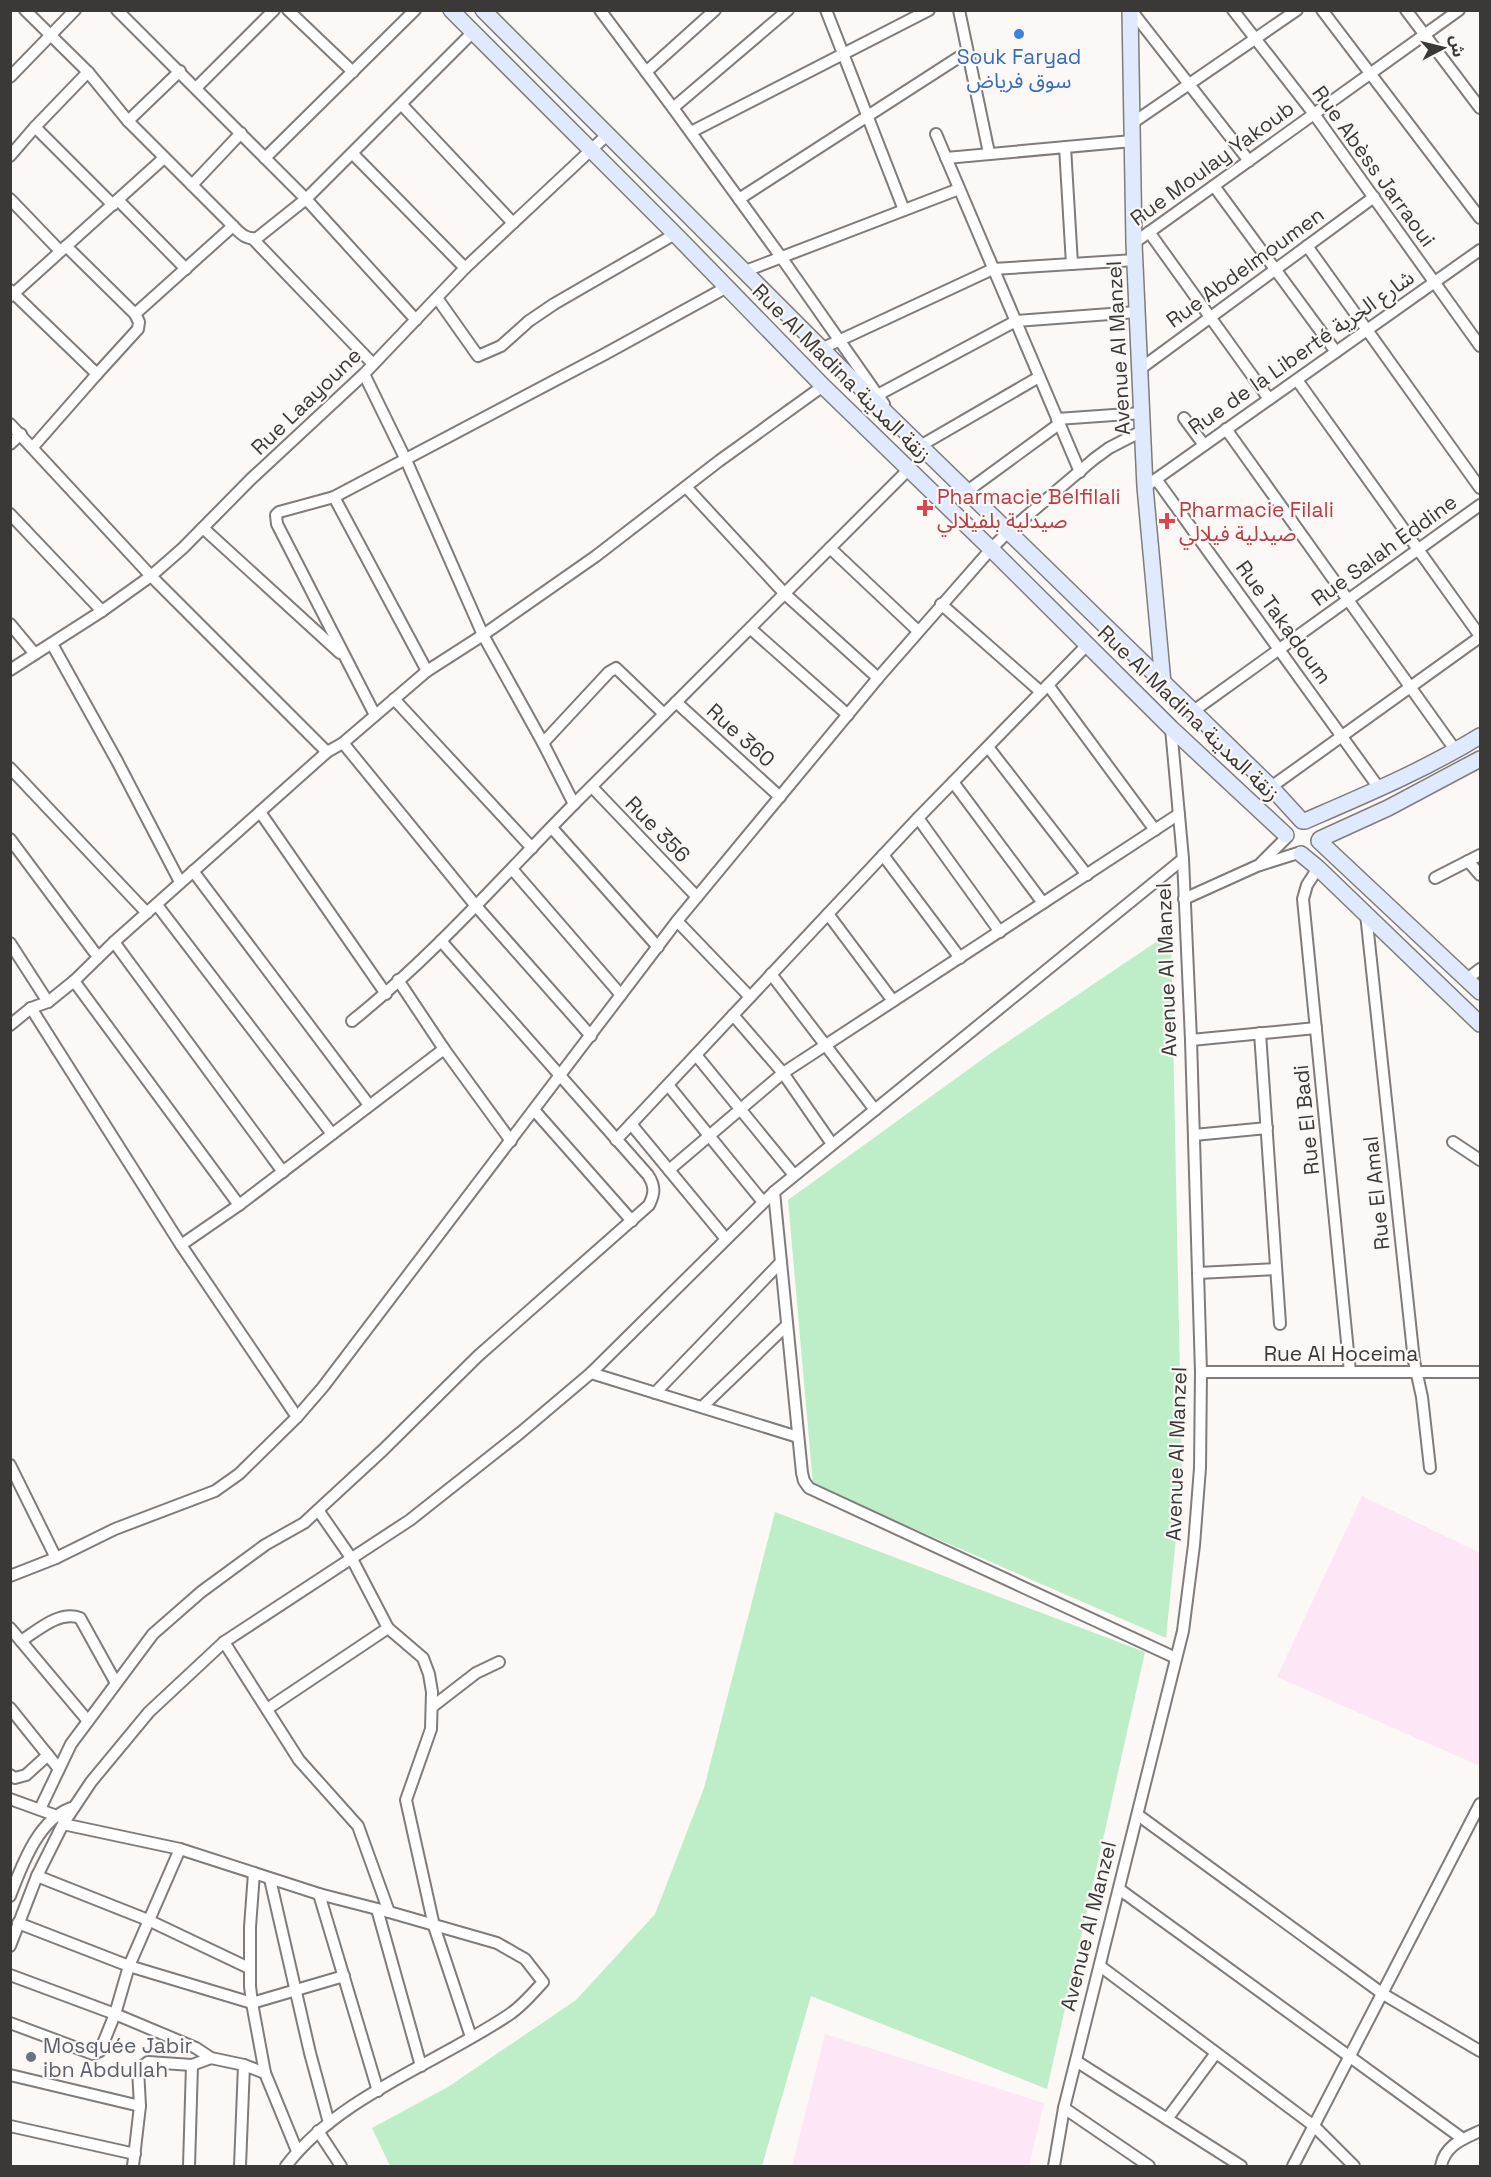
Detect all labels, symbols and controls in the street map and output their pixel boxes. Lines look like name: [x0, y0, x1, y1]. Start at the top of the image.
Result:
north arrow: [1413, 18, 1473, 78]
marker: Souk Faryad سوق فرياض: [1012, 27, 1026, 41]
text: ش: [1446, 34, 1469, 58]
place label: Souk Faryad سوق فرياض: [957, 43, 1081, 94]
street label: Rue Abèss Jarraoui: [1306, 80, 1442, 252]
street label: Rue Moulay Yakoub: [1125, 94, 1299, 232]
street label: Rue Abdelmoumen: [1161, 201, 1329, 333]
street label: Avenue Al Manzel: [1100, 260, 1136, 436]
street label: Rue de la Liberté شارع الحرية: [1183, 264, 1420, 442]
street label: Rue Al Madina زنقة المدينة: [747, 278, 937, 468]
street label: Rue Laayoune: [245, 342, 367, 460]
place label: Pharmacie Belfilali صيدلية بلفيلالي: [937, 483, 1121, 536]
street label: Rue Salah Eddine: [1306, 488, 1462, 612]
place label: Pharmacie Filali صيدلية فيلالي: [1179, 496, 1334, 549]
marker: Pharmacie Belfilali صيدلية بلفيلالي: [918, 501, 932, 515]
marker: Pharmacie Filali صيدلية فيلالي: [1160, 514, 1174, 528]
street label: Rue Takadoum: [1230, 555, 1338, 689]
street label: Rue Al Madina زنقة المدينة: [1092, 619, 1286, 807]
street label: Rue 360: [701, 697, 781, 773]
street label: Rue 356: [620, 790, 696, 868]
street label: Avenue Al Manzel: [1149, 882, 1183, 1058]
street label: Rue El Badi: [1287, 1064, 1325, 1176]
street label: Rue El Amal: [1357, 1135, 1395, 1251]
street label: Rue Al Hoceima: [1264, 1340, 1418, 1367]
street label: Avenue Al Manzel: [1159, 1366, 1193, 1542]
street label: Avenue Al Manzel: [1054, 1838, 1122, 2014]
place label: Mosquée Jabir ibn Abdullah: [43, 2032, 193, 2083]
marker: Mosquée Jabir ibn Abdullah: [24, 2050, 38, 2064]

